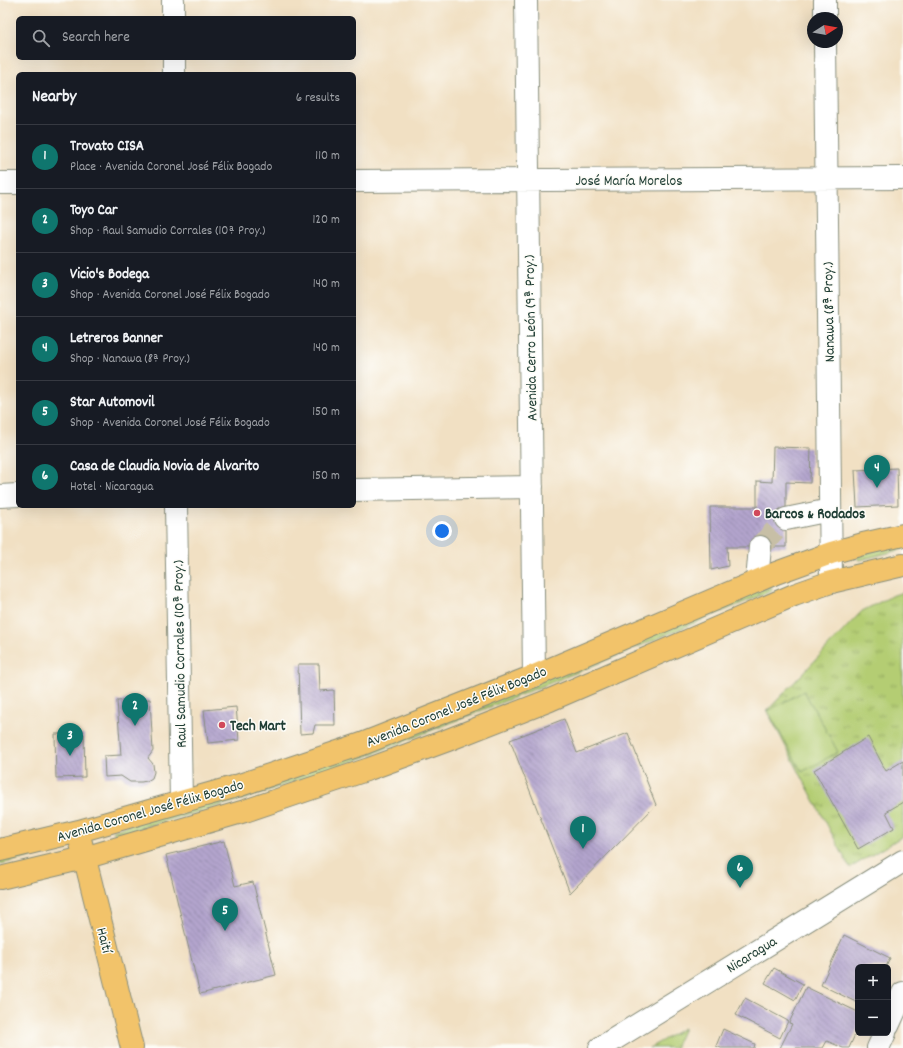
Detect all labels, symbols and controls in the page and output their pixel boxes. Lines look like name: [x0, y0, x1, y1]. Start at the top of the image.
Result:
north arrow: [807, 12, 843, 48]
search box: [16, 16, 356, 60]
icon: search: [30, 27, 52, 49]
text: Search here: [62, 27, 130, 49]
text: Nearby: [32, 86, 76, 110]
text: 6 results: [296, 89, 340, 108]
text: Trovato CISA: [70, 136, 144, 158]
text: 1: [44, 147, 46, 166]
text: 110 m: [315, 147, 340, 166]
text: Place · Avenida Coronel José Félix Bogado: [70, 158, 272, 177]
street label: José María Morelos: [575, 171, 683, 193]
text: Toyo Car: [70, 200, 118, 222]
text: 2: [42, 211, 48, 230]
text: 120 m: [312, 211, 340, 230]
text: Shop · Raul Samudio Corrales (10ª Proy.): [70, 222, 265, 241]
street label: Avenida Cerro León (9ª Proy.): [520, 254, 544, 421]
street label: Nanawa (8ª Proy.): [818, 261, 842, 363]
text: Vicio's Bodega: [70, 264, 149, 286]
text: 3: [42, 275, 48, 294]
text: 140 m: [313, 275, 340, 294]
text: Shop · Avenida Coronel José Félix Bogado: [70, 286, 270, 305]
text: Letreros Banner: [70, 328, 163, 350]
text: 4: [42, 339, 48, 358]
text: 140 m: [313, 339, 340, 358]
text: Shop · Nanawa (8ª Proy.): [70, 350, 190, 369]
text: Star Automovil: [70, 392, 155, 414]
text: 5: [42, 403, 48, 422]
text: 150 m: [312, 403, 340, 422]
text: Shop · Avenida Coronel José Félix Bogado: [70, 414, 270, 433]
pin: 4: [864, 455, 890, 488]
text: Casa de Claudia Novia de Alvarito: [70, 456, 259, 478]
text: 6: [42, 467, 48, 486]
text: 150 m: [312, 467, 340, 486]
text: Hotel · Nicaragua: [70, 478, 153, 497]
place label: Barcos & Rodados: [765, 504, 865, 526]
marker: Barcos & Rodados: [752, 508, 762, 518]
your location: [432, 521, 452, 541]
street label: Raul Samudio Corrales (10ª Proy.): [168, 560, 194, 748]
street label: Avenida Coronel José Félix Bogado: [363, 661, 551, 754]
pin: 2: [122, 693, 148, 726]
place label: Tech Mart: [230, 716, 286, 738]
marker: Tech Mart: [217, 720, 227, 730]
pin: 3: [57, 723, 83, 756]
street label: Avenida Coronel José Félix Bogado: [55, 775, 247, 849]
pin: 1: [570, 816, 596, 849]
pin: 6: [727, 855, 753, 888]
pin: 5: [212, 898, 238, 931]
street label: Haití: [89, 925, 117, 957]
street label: Nicaragua: [723, 931, 782, 980]
map controls: [855, 964, 891, 1036]
button: +: [855, 964, 891, 1000]
button: −: [855, 1000, 891, 1036]

